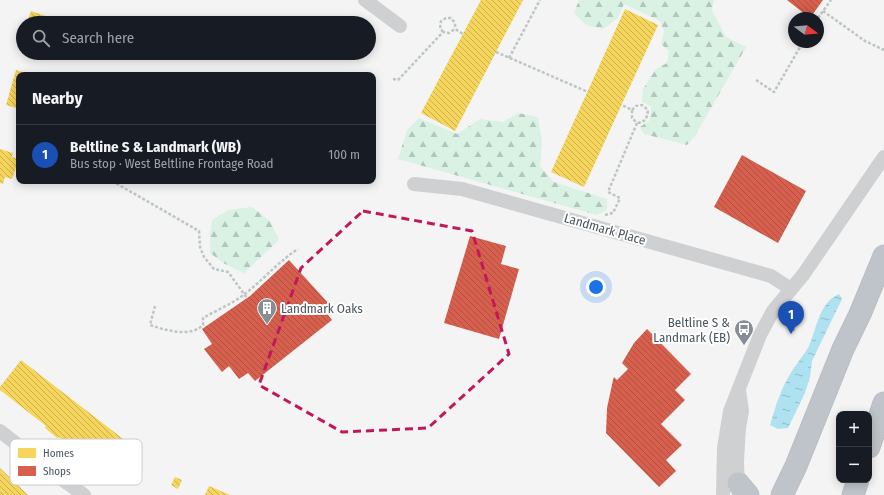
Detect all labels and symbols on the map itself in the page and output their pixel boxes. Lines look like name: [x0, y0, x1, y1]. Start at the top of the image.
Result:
north arrow: [788, 12, 824, 48]
street label: Landmark Place: [563, 210, 647, 248]
your location: [586, 277, 606, 297]
building icon: Landmark Oaks: [256, 297, 278, 325]
place label: Landmark Oaks: [281, 301, 363, 316]
pin: 1: [778, 301, 804, 334]
place label: Beltline S & Landmark (EB): [653, 315, 730, 345]
bus stop icon: Beltline S & Landmark (EB): [733, 318, 755, 346]
legend: [10, 439, 142, 485]
text: Homes: [43, 447, 74, 460]
text: Shops: [43, 465, 71, 478]

